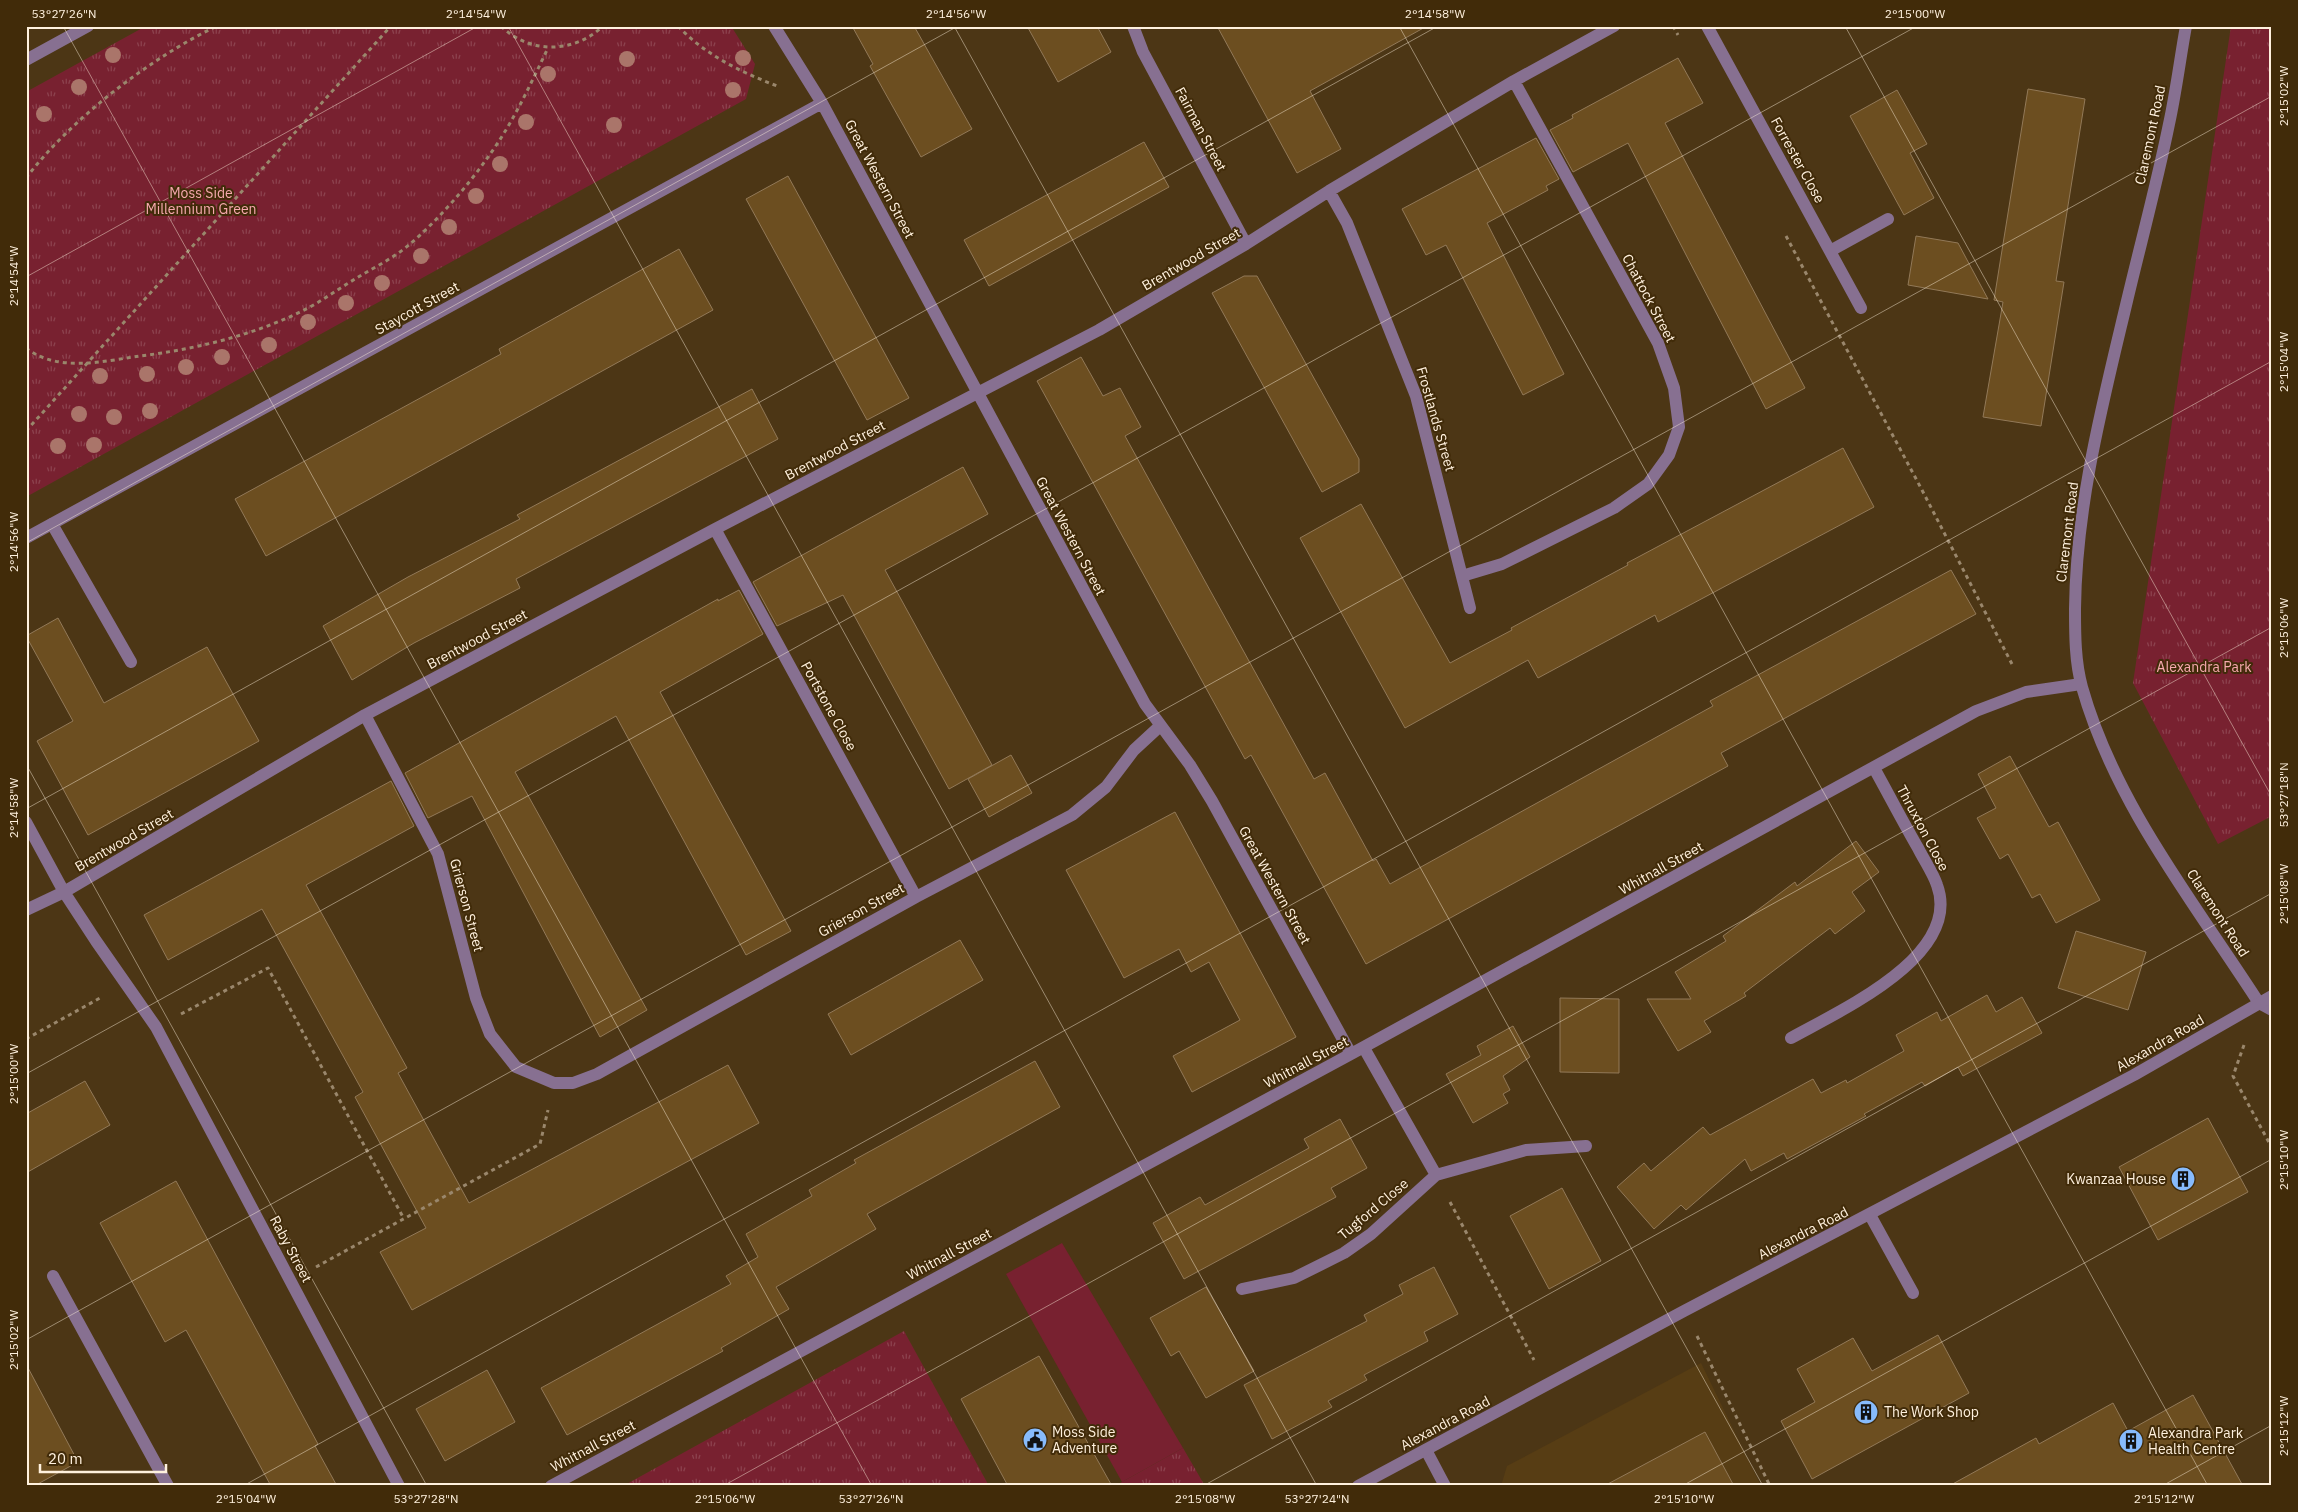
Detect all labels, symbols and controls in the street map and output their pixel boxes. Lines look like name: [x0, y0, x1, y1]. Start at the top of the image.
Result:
text: 53°27'26"N: [31, 6, 97, 21]
text: 2°14'54"W: [446, 6, 507, 21]
text: 2°14'56"W: [926, 6, 987, 21]
text: 2°14'58"W: [1405, 6, 1466, 21]
text: 2°15'00"W: [1885, 6, 1946, 21]
text: 2°15'02"W: [2276, 65, 2291, 126]
street label: Fairman Street: [1171, 84, 1231, 174]
street label: Claremont Road: [2131, 84, 2169, 186]
street label: Forrester Close: [1767, 114, 1829, 207]
street label: Great Western Street: [841, 116, 919, 242]
park label: Moss Side Millennium Green: [145, 184, 257, 218]
street label: Brentwood Street: [1138, 223, 1244, 295]
text: 2°14'54"W: [6, 245, 21, 306]
street label: Chattock Street: [1618, 251, 1680, 345]
street label: Staycott Street: [372, 277, 462, 339]
text: 2°15'04"W: [2276, 331, 2291, 392]
street label: Frostlands Street: [1412, 365, 1460, 473]
street label: Brentwood Street: [782, 416, 888, 484]
street label: Great Western Street: [1032, 473, 1110, 599]
street label: Claremont Road: [2052, 481, 2082, 583]
text: 2°14'56"W: [6, 511, 21, 572]
text: 2°15'06"W: [2276, 597, 2291, 658]
street label: Brentwood Street: [424, 605, 530, 673]
street label: Portstone Close: [797, 658, 861, 754]
park label: Alexandra Park: [2156, 658, 2252, 676]
text: 53°27'18"N: [2276, 762, 2291, 828]
text: 2°14'58"W: [6, 777, 21, 838]
street label: Thruxton Close: [1893, 782, 1953, 874]
street label: Brentwood Street: [71, 804, 177, 876]
street label: Great Western Street: [1235, 823, 1315, 947]
street label: Whitnall Street: [1616, 837, 1706, 899]
street label: Grierson Street: [446, 857, 488, 954]
text: 2°15'08"W: [2276, 863, 2291, 924]
street label: Claremont Road: [2183, 866, 2253, 960]
street label: Grierson Street: [815, 879, 907, 941]
street label: Alexandra Road: [2113, 1010, 2207, 1076]
street label: Whitnall Street: [1260, 1032, 1352, 1092]
text: 2°15'00"W: [6, 1043, 21, 1104]
text: 2°15'10"W: [2276, 1129, 2291, 1190]
building icon: Kwanzaa House: [2170, 1166, 2196, 1192]
place label: Kwanzaa House: [2066, 1170, 2166, 1188]
street label: Tugford Close: [1334, 1174, 1412, 1244]
street label: Alexandra Road: [1755, 1203, 1851, 1263]
street label: Raby Street: [266, 1213, 316, 1286]
street label: Whitnall Street: [903, 1224, 995, 1284]
text: 2°15'02"W: [6, 1309, 21, 1370]
street label: Alexandra Road: [1397, 1392, 1493, 1454]
text: 2°15'12"W: [2276, 1395, 2291, 1456]
building icon: The Work Shop: [1853, 1399, 1879, 1425]
place label: The Work Shop: [1884, 1403, 1979, 1421]
street label: Whitnall Street: [547, 1416, 639, 1476]
place label: Moss Side Adventure: [1052, 1423, 1117, 1457]
place label: Alexandra Park Health Centre: [2148, 1424, 2244, 1458]
public building icon: Moss Side Adventure: [1022, 1427, 1048, 1453]
building icon: Alexandra Park Health Centre: [2118, 1428, 2144, 1454]
scale bar: [40, 1442, 166, 1474]
text: 20 m: [48, 1449, 83, 1468]
text: 2°15'04"W: [216, 1491, 277, 1506]
text: 53°27'28"N: [393, 1491, 459, 1506]
text: 2°15'06"W: [695, 1491, 756, 1506]
text: 53°27'26"N: [838, 1491, 904, 1506]
text: 2°15'08"W: [1175, 1491, 1236, 1506]
text: 53°27'24"N: [1284, 1491, 1350, 1506]
text: 2°15'10"W: [1654, 1491, 1715, 1506]
text: 2°15'12"W: [2134, 1491, 2195, 1506]

